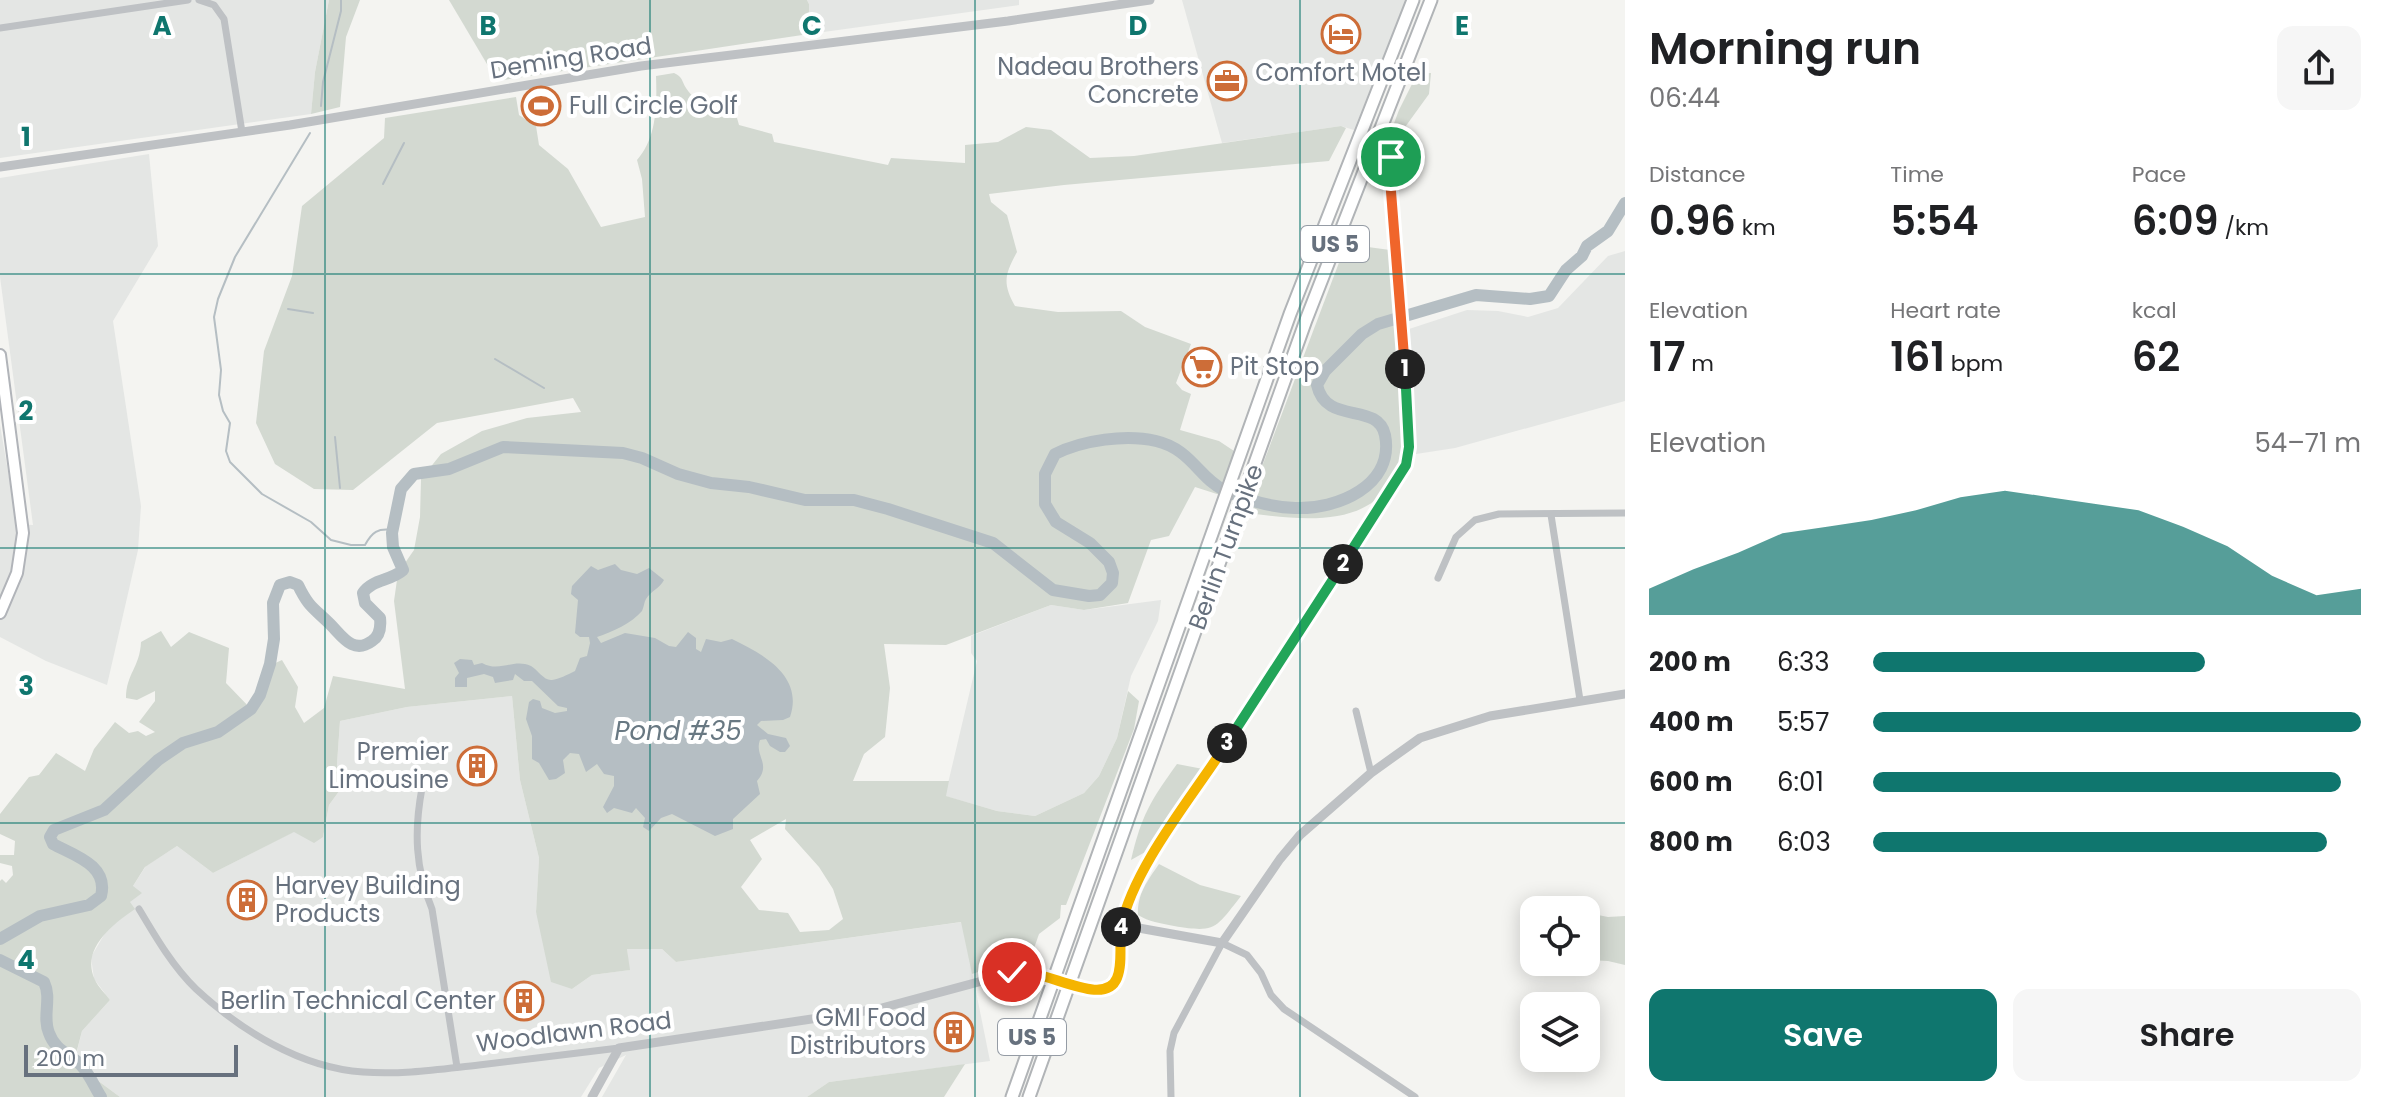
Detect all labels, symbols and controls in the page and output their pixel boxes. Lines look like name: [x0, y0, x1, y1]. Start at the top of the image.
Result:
text: A: [152, 8, 172, 44]
text: B: [479, 8, 497, 44]
text: C: [802, 8, 822, 44]
text: D: [1129, 8, 1148, 44]
text: E: [1455, 8, 1469, 44]
hotel icon: Comfort Motel: [1320, 13, 1362, 55]
text: Morning run: [1649, 18, 1921, 79]
button: share: [2277, 26, 2361, 110]
street label: Deming Road: [488, 28, 654, 87]
place label: Nadeau Brothers Concrete: [997, 50, 1199, 111]
place label: Comfort Motel: [1255, 56, 1427, 89]
office icon: Nadeau Brothers Concrete: [1206, 60, 1248, 102]
text: 06:44: [1649, 80, 1720, 116]
sports icon: Full Circle Golf: [520, 85, 562, 127]
place label: Full Circle Golf: [569, 89, 738, 122]
text: 1: [21, 119, 31, 155]
pin: [1357, 123, 1425, 191]
icon: arrive: [1369, 135, 1413, 179]
text: Distance: [1649, 159, 1745, 190]
text: Time: [1890, 159, 1944, 190]
text: Pace: [2132, 159, 2186, 190]
text: 0.96: [1649, 193, 1736, 249]
text: 5:54: [1890, 193, 1979, 249]
text: 6:09: [2132, 193, 2219, 249]
text: km: [1736, 212, 1776, 243]
text: /km: [2219, 212, 2269, 243]
road number: US 5: [1301, 226, 1369, 262]
text: Elevation: [1649, 295, 1748, 326]
text: Heart rate: [1890, 295, 2001, 326]
text: kcal: [2132, 295, 2177, 326]
text: 17: [1649, 329, 1685, 385]
text: 161: [1890, 329, 1945, 385]
text: 62: [2132, 329, 2180, 385]
supermarket icon: Pit Stop: [1181, 346, 1223, 388]
text: m: [1685, 348, 1714, 379]
text: bpm: [1945, 348, 2003, 379]
pin: 1: [1385, 349, 1425, 389]
place label: Pit Stop: [1230, 350, 1319, 383]
text: 1: [1401, 353, 1409, 384]
text: 2: [19, 393, 34, 429]
text: Elevation: [1649, 425, 1766, 461]
text: 54–71 m: [2254, 425, 2361, 461]
street label: Berlin Turnpike: [1180, 459, 1271, 634]
pin: 2: [1323, 544, 1363, 584]
text: 2: [1337, 548, 1349, 579]
text: 200 m: [1649, 644, 1731, 680]
text: 6:33: [1777, 644, 1830, 680]
text: 3: [18, 668, 34, 704]
text: 400 m: [1649, 704, 1734, 740]
text: 5:57: [1777, 704, 1829, 740]
water label: Pond #35: [614, 713, 742, 749]
pin: 3: [1207, 723, 1247, 763]
text: 3: [1220, 727, 1234, 758]
place label: Premier Limousine: [329, 735, 449, 796]
building icon: Premier Limousine: [456, 745, 498, 787]
text: 600 m: [1649, 764, 1733, 800]
text: 6:01: [1777, 764, 1824, 800]
text: 800 m: [1649, 824, 1733, 860]
text: 6:03: [1777, 824, 1831, 860]
place label: Harvey Building Products: [275, 869, 461, 930]
building icon: Harvey Building Products: [226, 879, 268, 921]
map controls: [1520, 896, 1600, 1072]
button: locate: [1520, 896, 1600, 976]
pin: 4: [1101, 907, 1141, 947]
text: 4: [1114, 911, 1128, 942]
pin: [978, 938, 1046, 1006]
text: 4: [17, 942, 35, 978]
icon: check: [990, 950, 1034, 994]
building icon: Berlin Technical Center: [503, 980, 545, 1022]
place label: Berlin Technical Center: [220, 984, 496, 1017]
button: Save: [1649, 989, 1997, 1081]
button: Share: [2013, 989, 2361, 1081]
button: layers: [1520, 992, 1600, 1072]
place label: GMI Food Distributors: [790, 1001, 926, 1062]
street label: Woodlawn Road: [474, 1003, 673, 1060]
building icon: GMI Food Distributors: [933, 1011, 975, 1053]
road number: US 5: [998, 1019, 1066, 1055]
scale bar: [24, 1041, 238, 1077]
text: 200 m: [36, 1043, 105, 1074]

